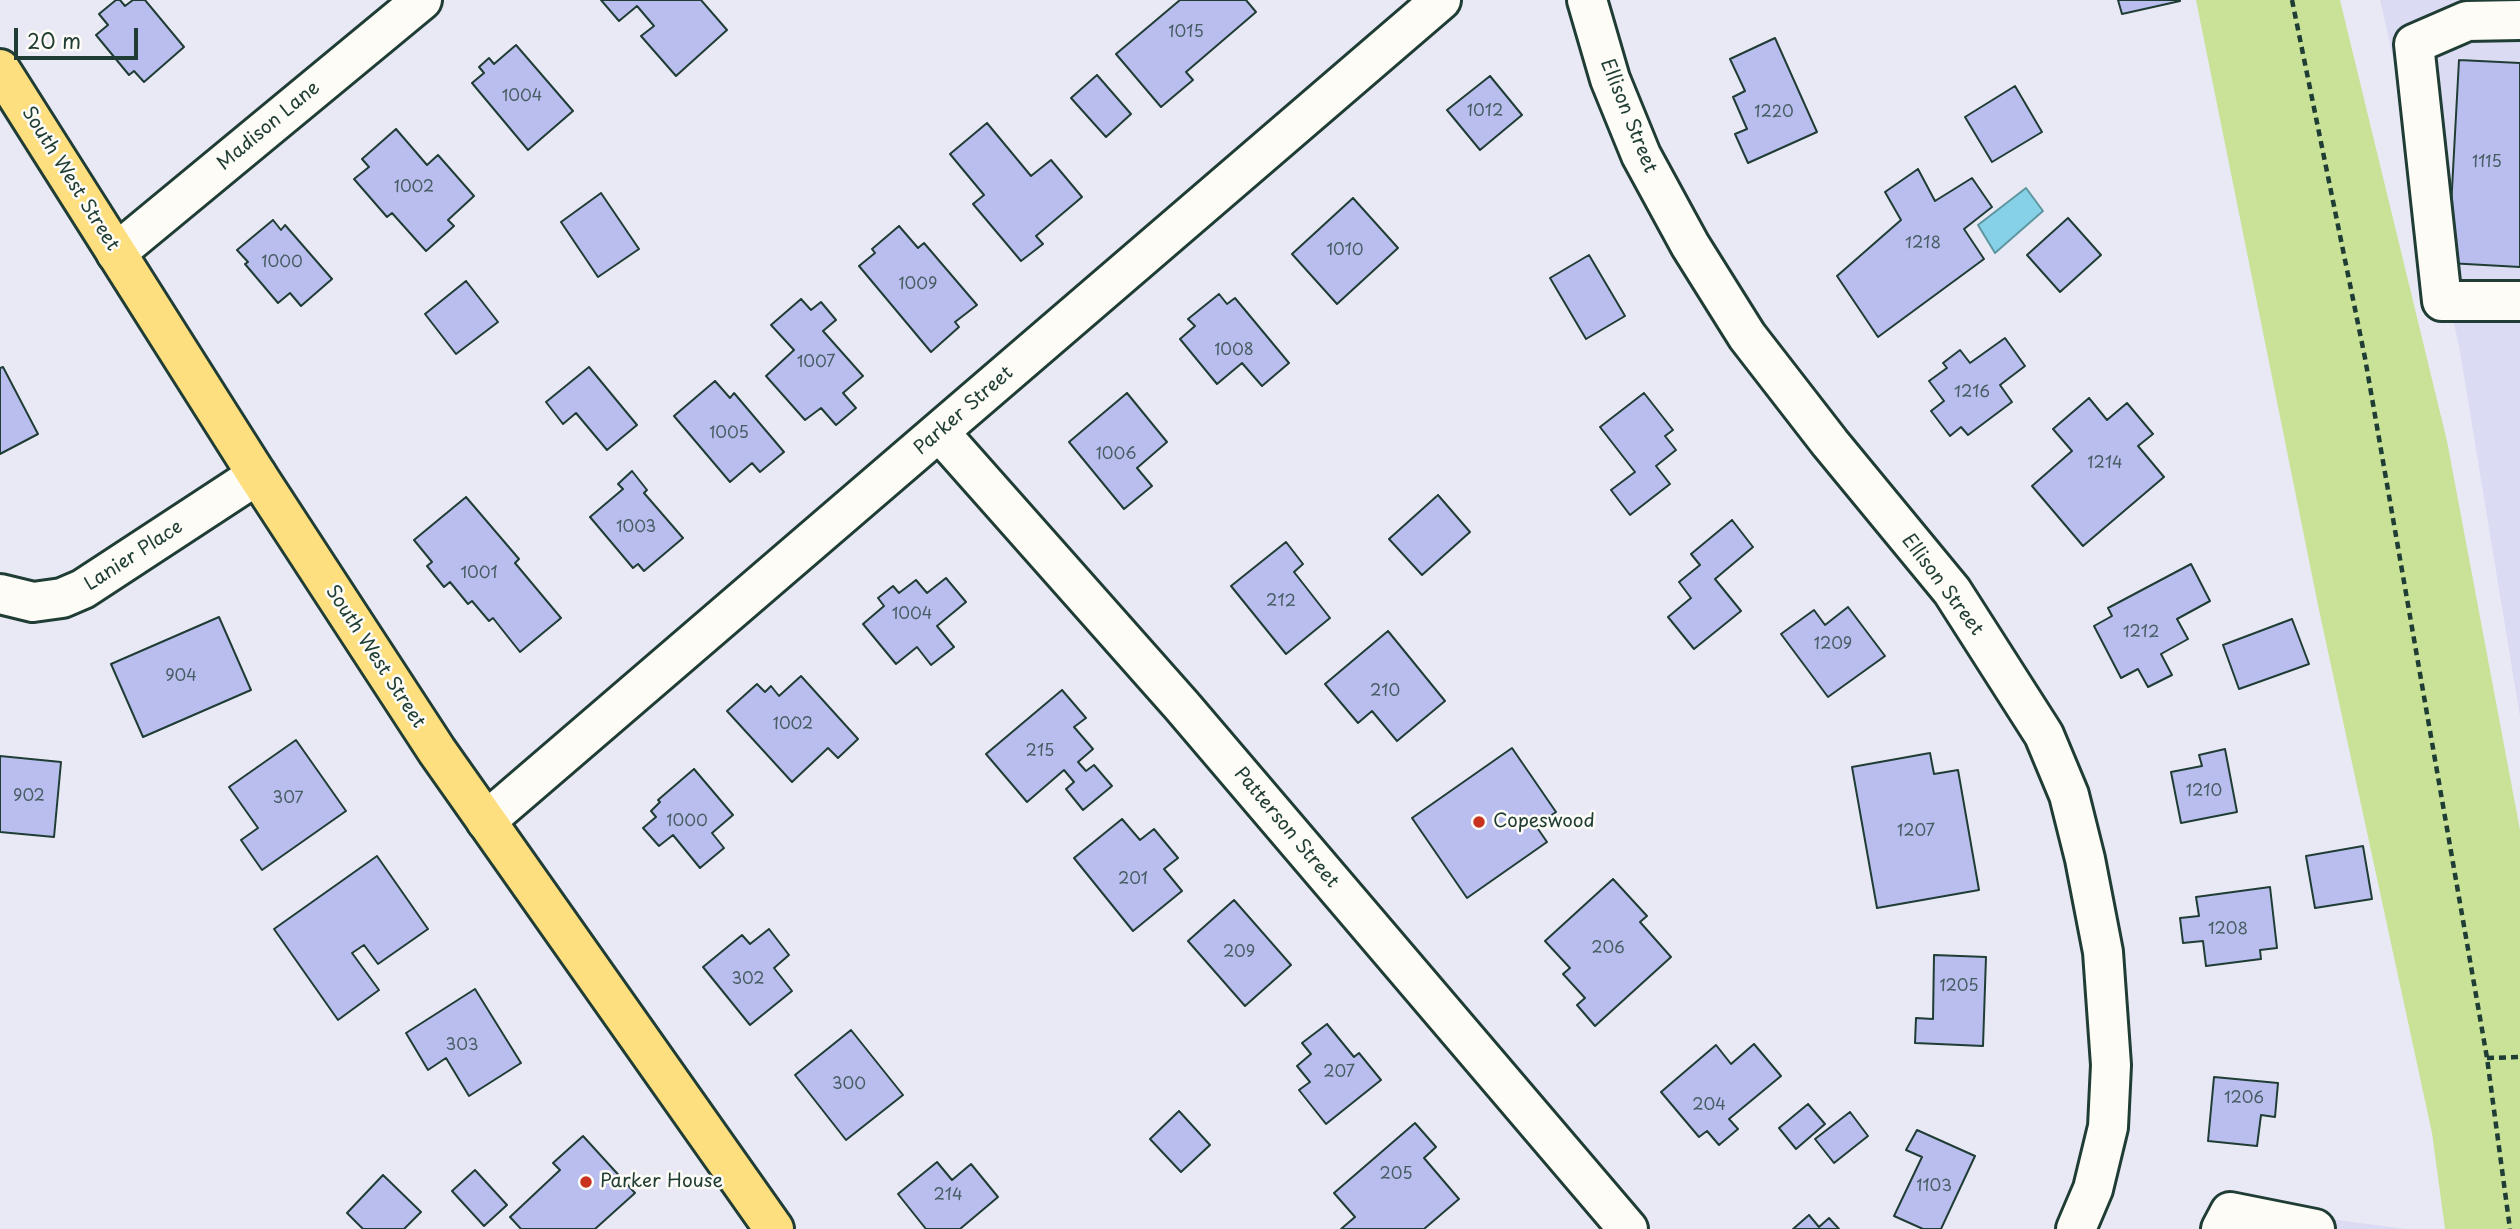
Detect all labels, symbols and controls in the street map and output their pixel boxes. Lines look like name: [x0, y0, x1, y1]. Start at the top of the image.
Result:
scale bar: [18, 14, 142, 58]
house number: 1015: [1168, 23, 1204, 43]
text: 20 m: [27, 24, 81, 56]
street label: Ellison Street: [1595, 55, 1661, 177]
street label: Madison Lane: [213, 77, 325, 175]
house number: 1004: [502, 87, 542, 107]
house number: 1012: [1467, 102, 1503, 122]
street label: South West Street: [16, 103, 124, 255]
house number: 1220: [1754, 103, 1794, 123]
house number: 1115: [2472, 153, 2502, 173]
house number: 1002: [394, 178, 434, 198]
house number: 1218: [1905, 234, 1941, 254]
house number: 1010: [1326, 241, 1364, 261]
house number: 1000: [261, 253, 303, 273]
house number: 1009: [899, 275, 937, 295]
house number: 1008: [1214, 341, 1254, 361]
house number: 1007: [797, 353, 835, 373]
street label: Parker Street: [910, 362, 1018, 460]
house number: 1216: [1954, 383, 1990, 403]
house number: 1005: [709, 424, 749, 444]
house number: 1006: [1096, 445, 1136, 465]
house number: 1214: [2087, 454, 2123, 474]
street label: Lanier Place: [81, 516, 187, 596]
house number: 1003: [616, 518, 656, 538]
street label: Ellison Street: [1896, 530, 1988, 640]
house number: 1001: [460, 564, 498, 584]
street label: South West Street: [320, 581, 430, 733]
house number: 212: [1266, 592, 1296, 612]
house number: 1004: [892, 605, 932, 625]
house number: 1212: [2123, 623, 2159, 643]
house number: 1209: [1814, 635, 1852, 655]
house number: 904: [165, 667, 197, 687]
house number: 210: [1370, 682, 1400, 702]
house number: 1002: [773, 715, 813, 735]
house number: 215: [1026, 742, 1054, 762]
street label: Patterson Street: [1229, 763, 1343, 893]
house number: 1210: [2186, 782, 2222, 802]
house number: 902: [13, 787, 45, 807]
house number: 307: [273, 789, 303, 809]
place label: Copeswood: [1493, 811, 1595, 833]
house number: 1000: [666, 812, 708, 832]
marker: Copeswood: [1471, 814, 1487, 830]
house number: 1207: [1897, 822, 1935, 842]
house number: 201: [1118, 870, 1148, 890]
house number: 1208: [2208, 920, 2248, 940]
house number: 206: [1591, 939, 1625, 959]
house number: 209: [1223, 943, 1255, 963]
house number: 302: [731, 970, 765, 990]
house number: 1205: [1939, 977, 1979, 997]
house number: 303: [446, 1036, 478, 1056]
house number: 207: [1323, 1063, 1355, 1083]
house number: 300: [832, 1075, 866, 1095]
house number: 1206: [2224, 1089, 2264, 1109]
house number: 204: [1692, 1096, 1726, 1116]
house number: 205: [1379, 1165, 1413, 1185]
place label: Parker House: [600, 1171, 723, 1193]
marker: Parker House: [578, 1174, 594, 1190]
house number: 1103: [1916, 1177, 1952, 1197]
house number: 214: [933, 1186, 963, 1206]

